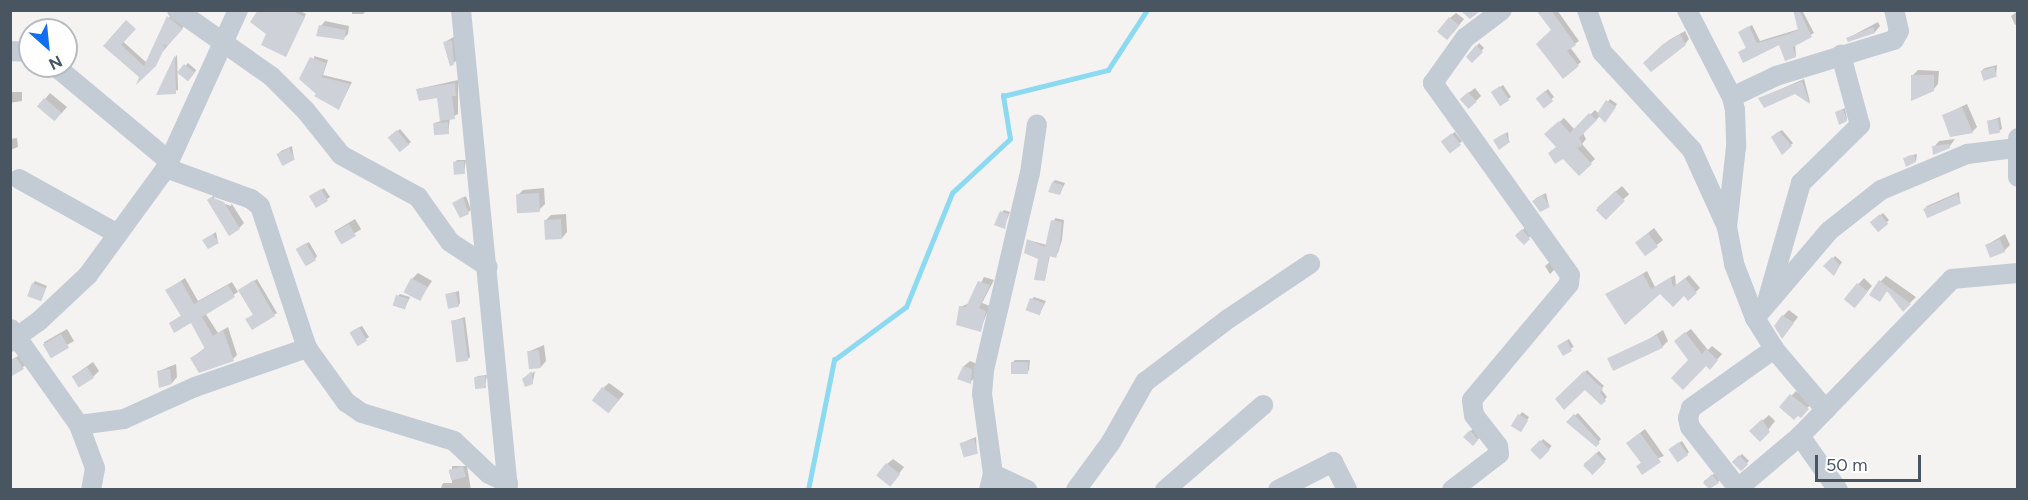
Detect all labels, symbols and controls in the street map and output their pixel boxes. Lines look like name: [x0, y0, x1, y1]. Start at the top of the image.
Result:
north arrow: [18, 18, 78, 78]
text: N: [46, 51, 65, 74]
scale bar: [1818, 443, 1924, 481]
text: 50 m: [1826, 454, 1868, 476]

